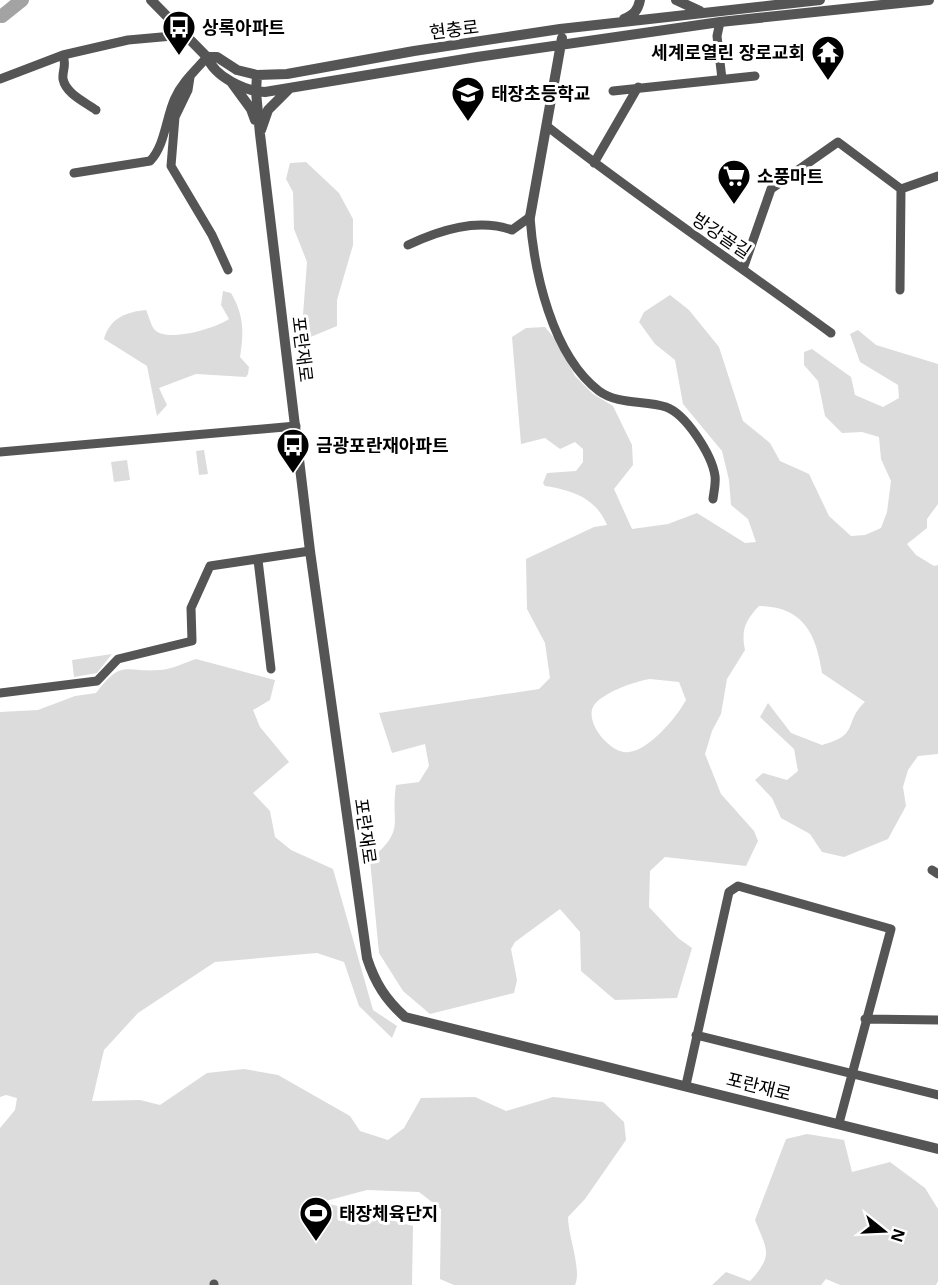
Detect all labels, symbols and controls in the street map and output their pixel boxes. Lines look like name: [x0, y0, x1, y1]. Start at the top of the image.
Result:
bus stop icon: 상록아파트: [161, 9, 197, 56]
street label: 현충로: [428, 14, 480, 44]
place label: 상록아파트: [202, 15, 285, 39]
temple icon: 세계로열린 장로교회: [810, 34, 846, 81]
place label: 세계로열린 장로교회: [651, 40, 805, 64]
school or university icon: 태장초등학교: [450, 75, 486, 122]
place label: 태장초등학교: [491, 81, 590, 105]
supermarket icon: 소풍마트: [716, 158, 752, 205]
place label: 소풍마트: [757, 164, 823, 188]
street label: 방강골길: [688, 207, 756, 263]
street label: 포란재로: [287, 315, 319, 383]
bus stop icon: 금광포란재아파트: [275, 427, 311, 474]
place label: 금광포란재아파트: [316, 433, 448, 457]
street label: 포란재로: [350, 797, 382, 865]
street label: 포란재로: [724, 1066, 794, 1106]
sports icon: 태장체육단지: [298, 1195, 334, 1242]
place label: 태장체육단지: [339, 1201, 438, 1225]
north arrow: [854, 1201, 914, 1261]
text: N: [886, 1226, 911, 1245]

